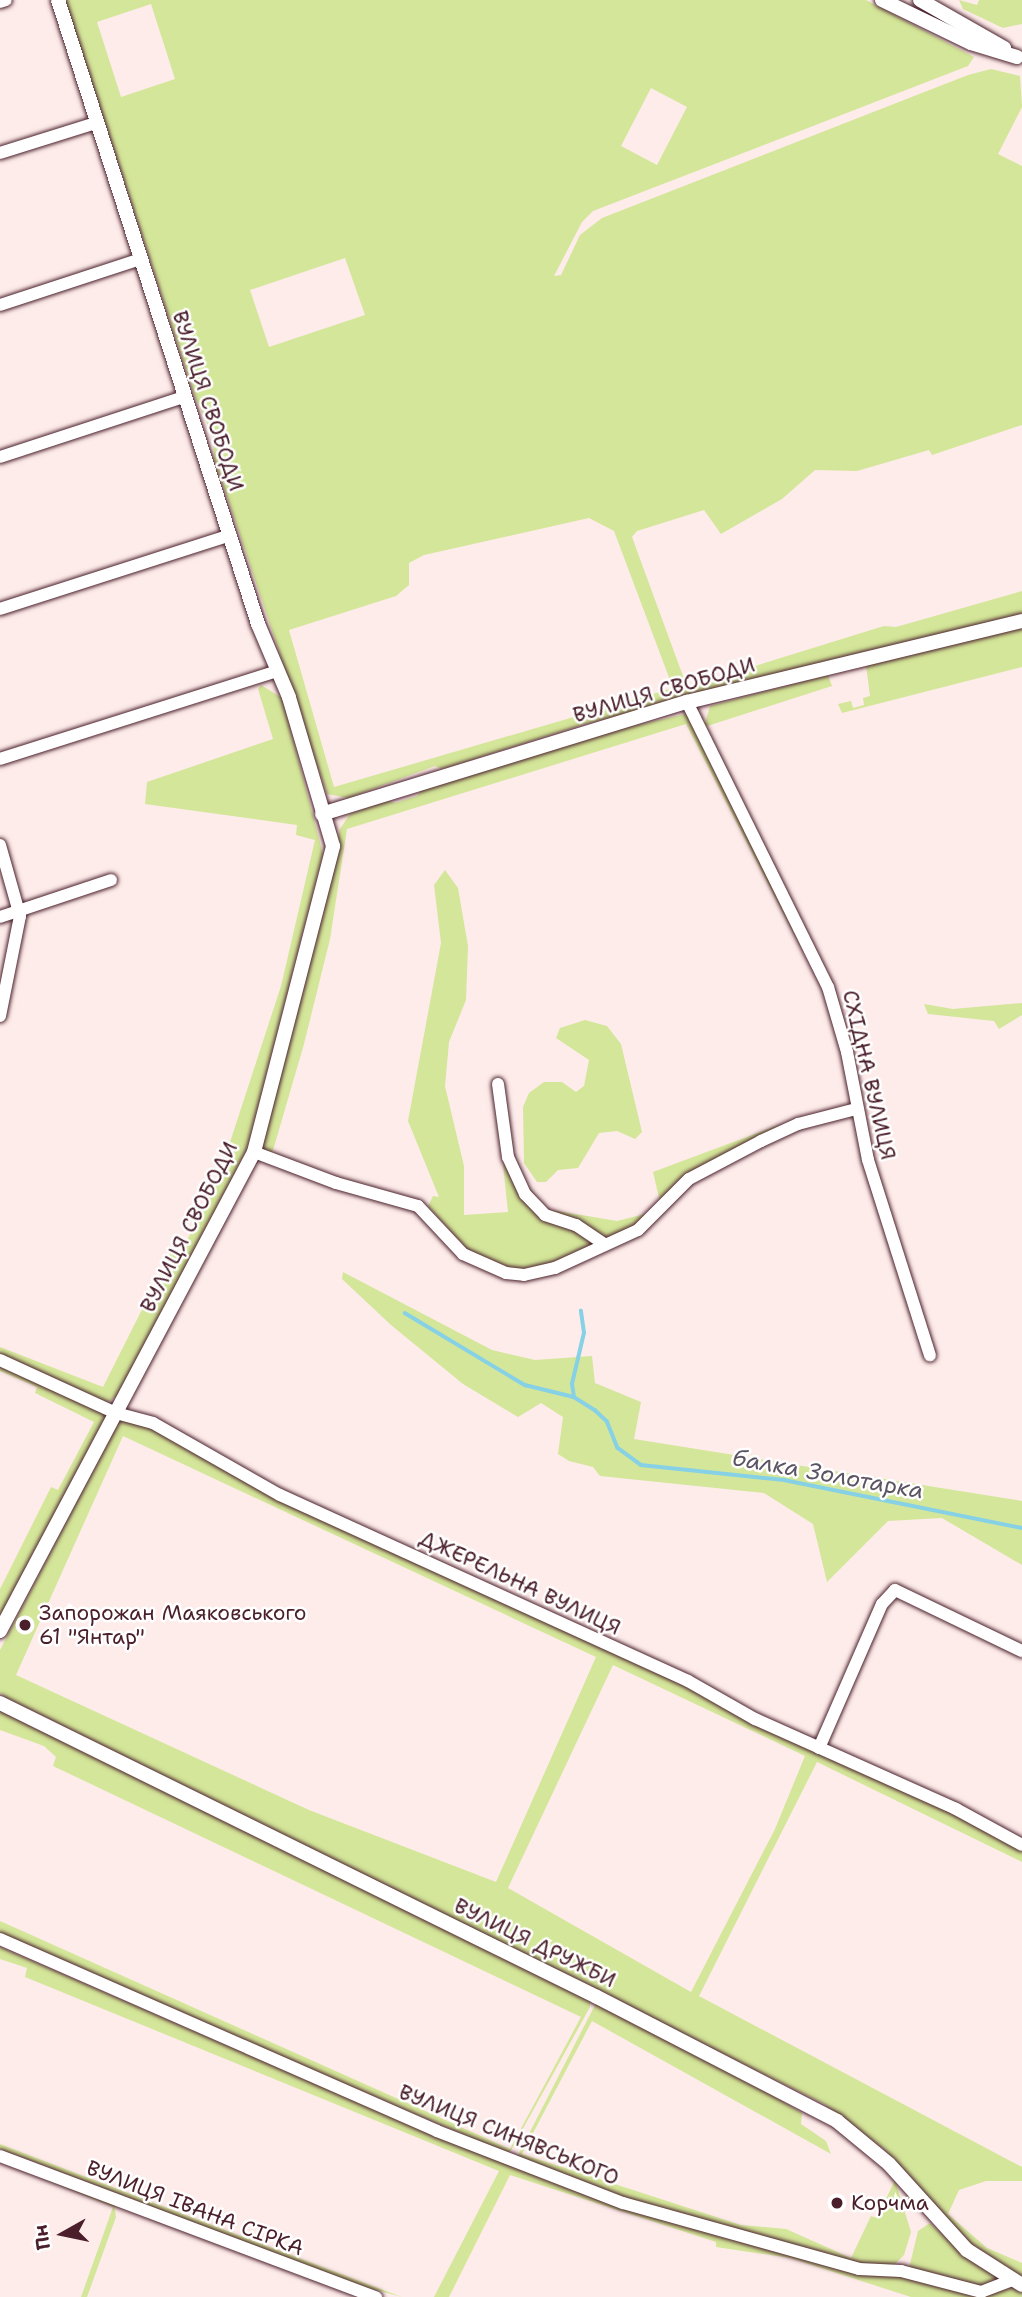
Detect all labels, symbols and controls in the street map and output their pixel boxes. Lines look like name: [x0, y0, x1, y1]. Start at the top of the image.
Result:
street label: ВУЛИЦЯ СВОБОДИ: [167, 308, 249, 494]
street label: ВУЛИЦЯ СВОБОДИ: [570, 652, 758, 728]
street label: СХІДНА ВУЛИЦЯ: [837, 988, 901, 1162]
street label: ВУЛИЦЯ СВОБОДИ: [135, 1137, 243, 1317]
water label: балка Золотарка: [730, 1444, 926, 1504]
street label: ДЖЕРЕЛЬНА ВУЛИЦЯ: [416, 1525, 624, 1641]
place label: Запорожан Маяковського 61 "Янтар": [39, 1600, 307, 1650]
marker: Запорожан Маяковського 61 "Янтар": [17, 1617, 33, 1633]
street label: ВУЛИЦЯ ДРУЖБИ: [450, 1893, 620, 1993]
street label: ВУЛИЦЯ СИНЯВСЬКОГО: [395, 2079, 623, 2191]
street label: ВУЛИЦЯ ІВАНА СІРКА: [83, 2155, 307, 2261]
place label: Корчма: [851, 2190, 929, 2216]
marker: Корчма: [829, 2195, 845, 2211]
north arrow: [28, 2199, 98, 2269]
text: Пн: [27, 2223, 56, 2252]

